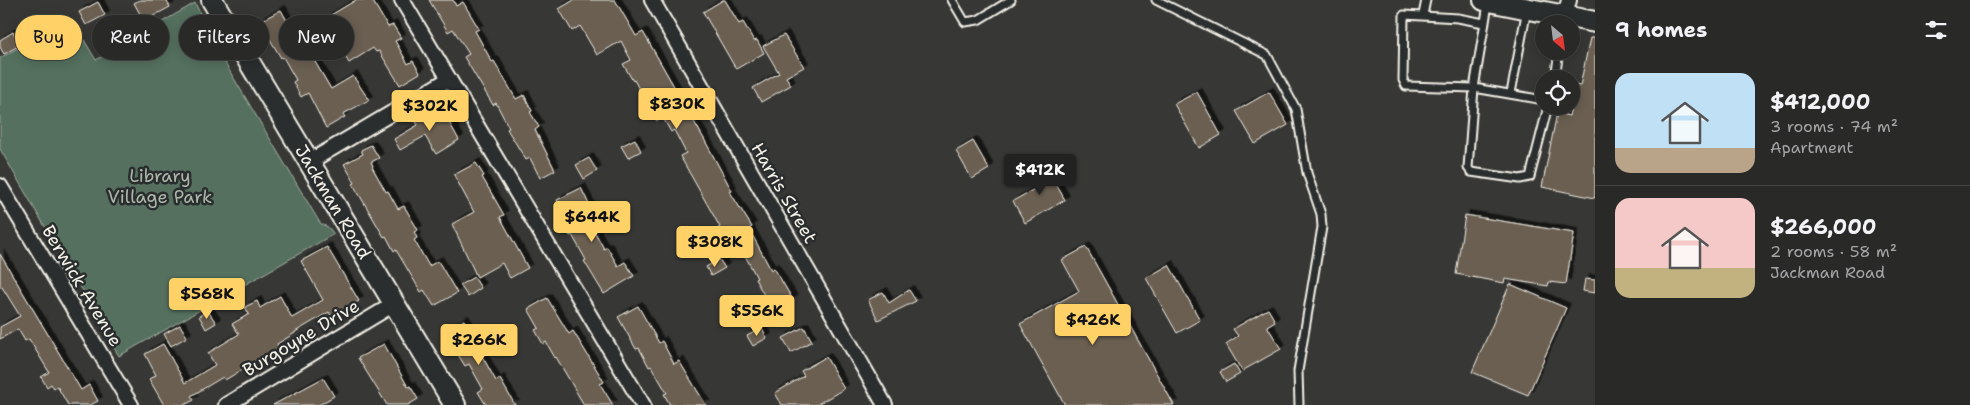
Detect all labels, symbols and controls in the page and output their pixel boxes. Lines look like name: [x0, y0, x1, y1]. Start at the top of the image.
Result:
chip: Buy: [15, 15, 82, 60]
chip: Rent: [92, 15, 169, 60]
chip: Filters: [179, 15, 269, 60]
chip: New: [279, 15, 354, 60]
north arrow: [1535, 15, 1580, 60]
map controls: [1535, 15, 1580, 115]
text: 9 homes: [1615, 16, 1707, 44]
icon: filters: [1922, 16, 1950, 44]
button: locate: [1535, 70, 1580, 115]
pin: $830K: [642, 88, 712, 130]
text: $412,000: [1770, 88, 1870, 116]
pin: $302K: [395, 90, 465, 132]
text: $830K: [649, 93, 705, 114]
icon: home: [1655, 93, 1715, 153]
text: $302K: [403, 95, 457, 116]
text: 3 rooms · 74 m²: [1770, 116, 1898, 137]
text: Apartment: [1770, 137, 1853, 158]
street label: Harris Street: [745, 138, 823, 248]
street label: Jackman Road: [289, 140, 377, 264]
pin: $412K: [1005, 154, 1075, 196]
text: $412K: [1015, 159, 1065, 180]
park label: Library Village Park: [108, 164, 212, 209]
pin: $644K: [557, 200, 627, 243]
text: $644K: [564, 206, 620, 227]
text: $266,000: [1770, 213, 1877, 241]
icon: home: [1655, 218, 1715, 278]
street label: Berwick Avenue: [36, 221, 128, 351]
pin: $308K: [680, 226, 750, 268]
text: $308K: [687, 231, 743, 252]
text: 2 rooms · 58 m²: [1770, 241, 1897, 262]
text: Jackman Road: [1770, 262, 1885, 283]
pin: $568K: [172, 278, 242, 320]
text: $568K: [180, 283, 234, 304]
street label: Burgoyne Drive: [238, 294, 364, 382]
pin: $556K: [722, 294, 792, 337]
text: $556K: [730, 300, 784, 321]
pin: $426K: [1058, 304, 1128, 346]
text: $426K: [1066, 309, 1120, 330]
pin: $266K: [444, 324, 514, 366]
text: $266K: [451, 329, 507, 350]

